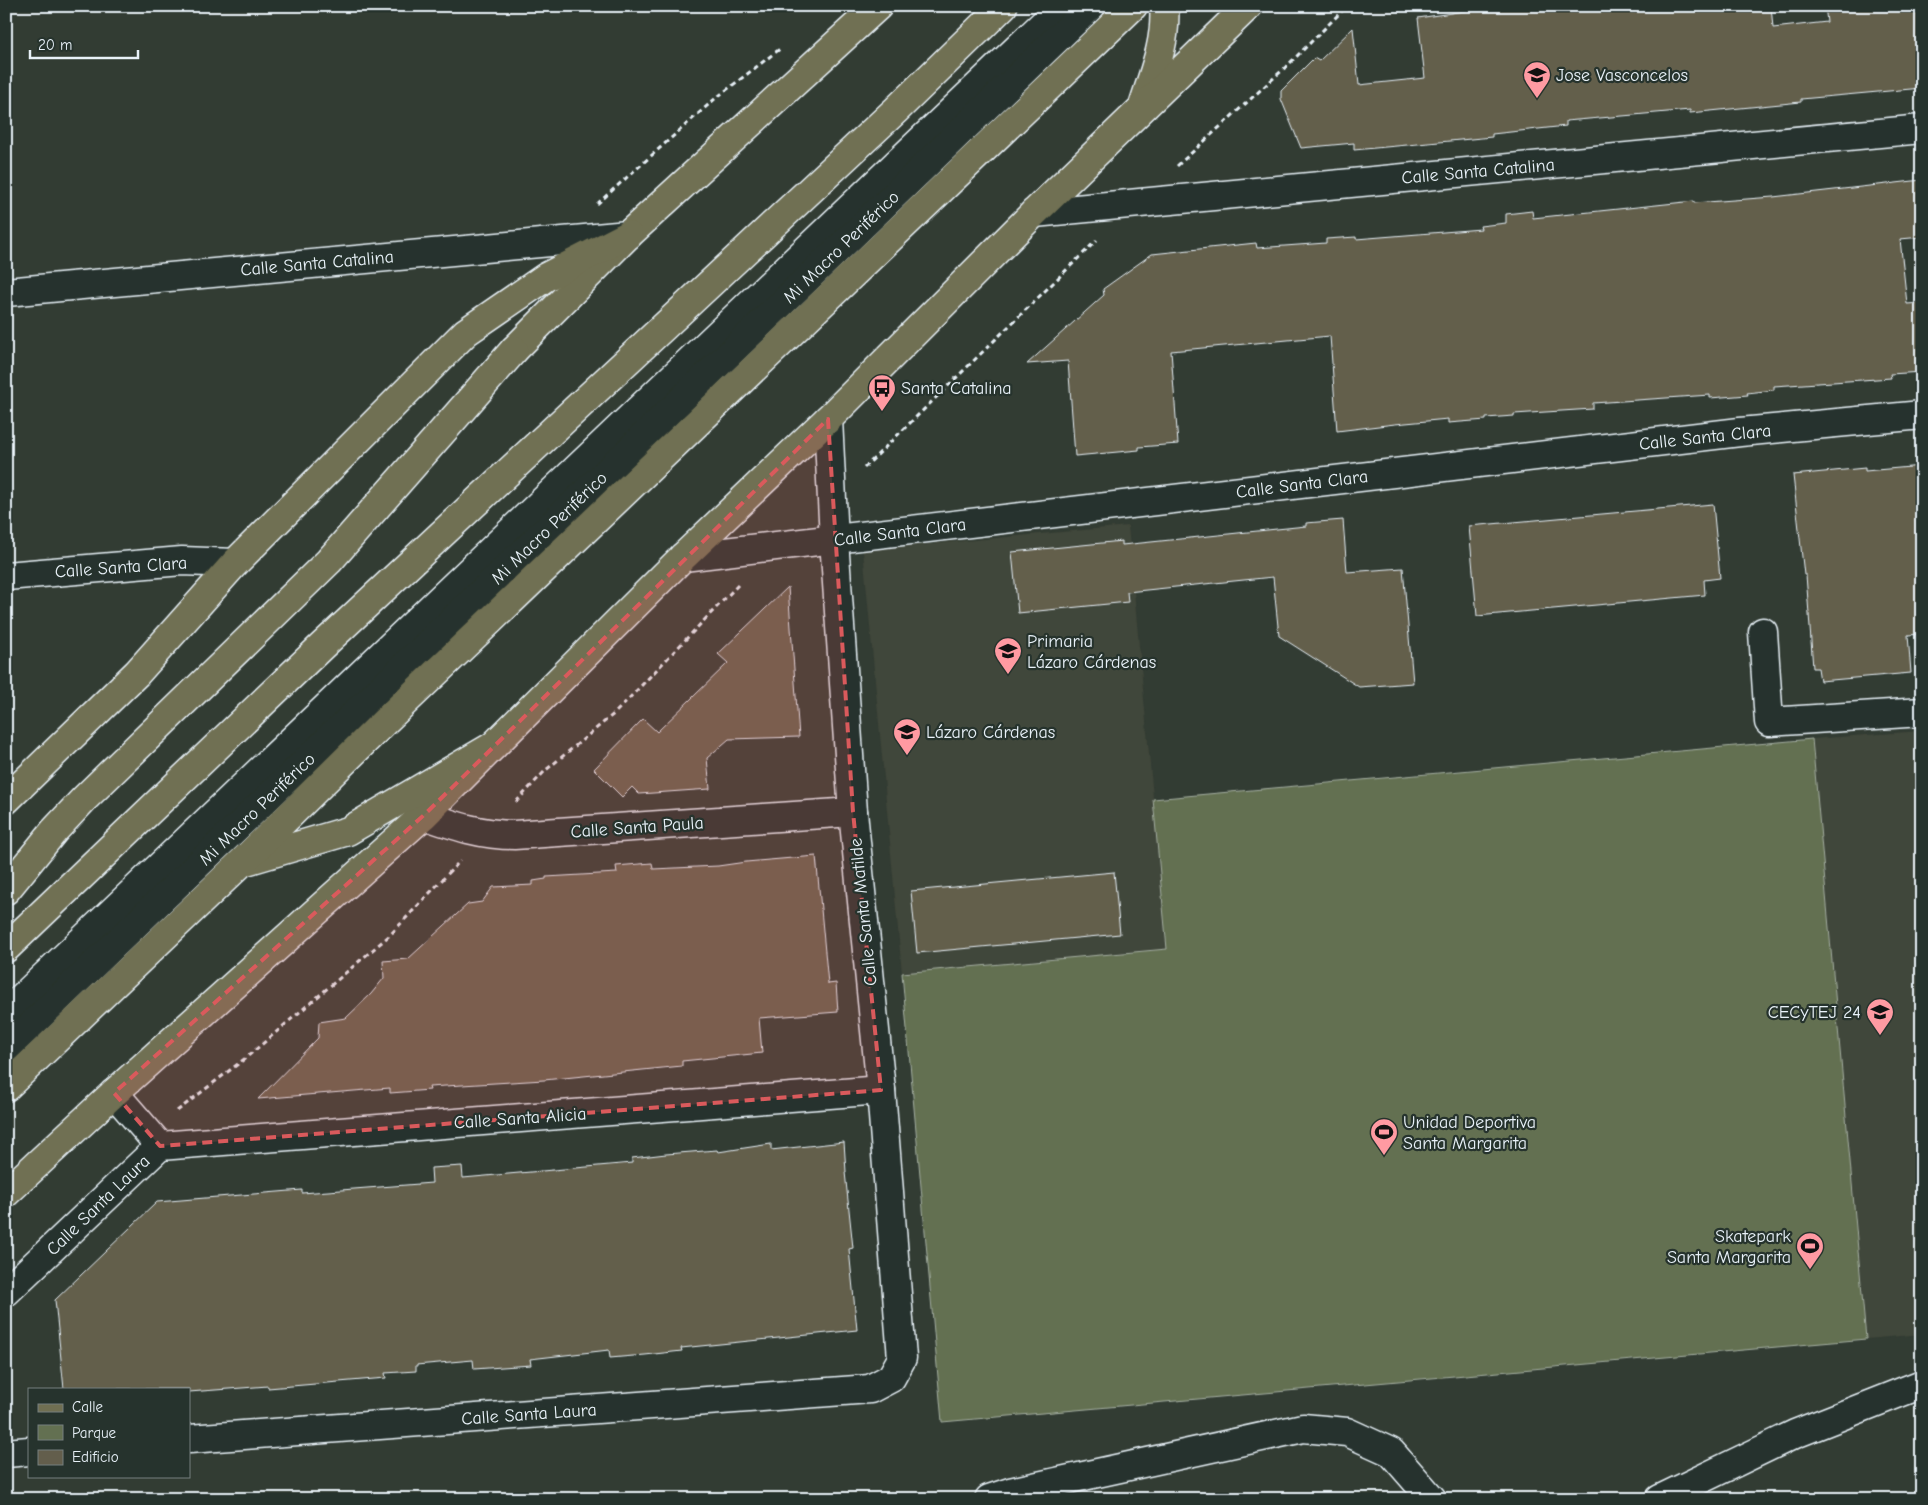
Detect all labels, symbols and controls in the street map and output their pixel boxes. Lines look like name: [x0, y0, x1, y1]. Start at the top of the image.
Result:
scale bar: [30, 28, 138, 60]
text: 20 m: [38, 36, 72, 54]
school or university icon: Jose Vasconcelos: [1522, 60, 1552, 99]
place label: Jose Vasconcelos: [1556, 65, 1688, 86]
street label: Calle Santa Catalina: [1400, 154, 1556, 189]
street label: Mi Macro Periférico: [779, 187, 904, 308]
street label: Calle Santa Catalina: [239, 246, 395, 281]
bus stop icon: Santa Catalina: [867, 373, 897, 412]
place label: Santa Catalina: [901, 378, 1012, 399]
street label: Calle Santa Clara: [1638, 420, 1772, 455]
street label: Calle Santa Clara: [1235, 466, 1369, 503]
street label: Mi Macro Periférico: [487, 468, 612, 589]
street label: Calle Santa Clara: [833, 514, 967, 551]
street label: Calle Santa Clara: [54, 552, 188, 583]
place label: Primaria Lázaro Cárdenas: [1027, 631, 1156, 673]
school or university icon: Primaria Lázaro Cárdenas: [993, 636, 1023, 675]
school or university icon: Lázaro Cárdenas: [892, 717, 922, 756]
place label: Lázaro Cárdenas: [926, 722, 1055, 743]
street label: Mi Macro Periférico: [195, 749, 320, 870]
street label: Calle Santa Paula: [570, 812, 704, 843]
street label: Calle Santa Matilde: [845, 837, 882, 987]
school or university icon: CECyTEJ 24: [1865, 997, 1895, 1036]
place label: CECyTEJ 24: [1768, 1002, 1861, 1023]
street label: Calle Santa Alicia: [453, 1103, 587, 1134]
place label: Unidad Deportiva Santa Margarita: [1403, 1112, 1536, 1154]
sports icon: Unidad Deportiva Santa Margarita: [1369, 1117, 1399, 1156]
street label: Calle Santa Laura: [42, 1151, 154, 1260]
place label: Skatepark Santa Margarita: [1667, 1226, 1791, 1268]
sports icon: Skatepark Santa Margarita: [1795, 1231, 1825, 1270]
legend: [28, 1388, 190, 1478]
text: Calle: [72, 1398, 104, 1416]
street label: Calle Santa Laura: [461, 1399, 597, 1430]
text: Parque: [72, 1424, 117, 1442]
text: Edificio: [72, 1448, 119, 1466]

